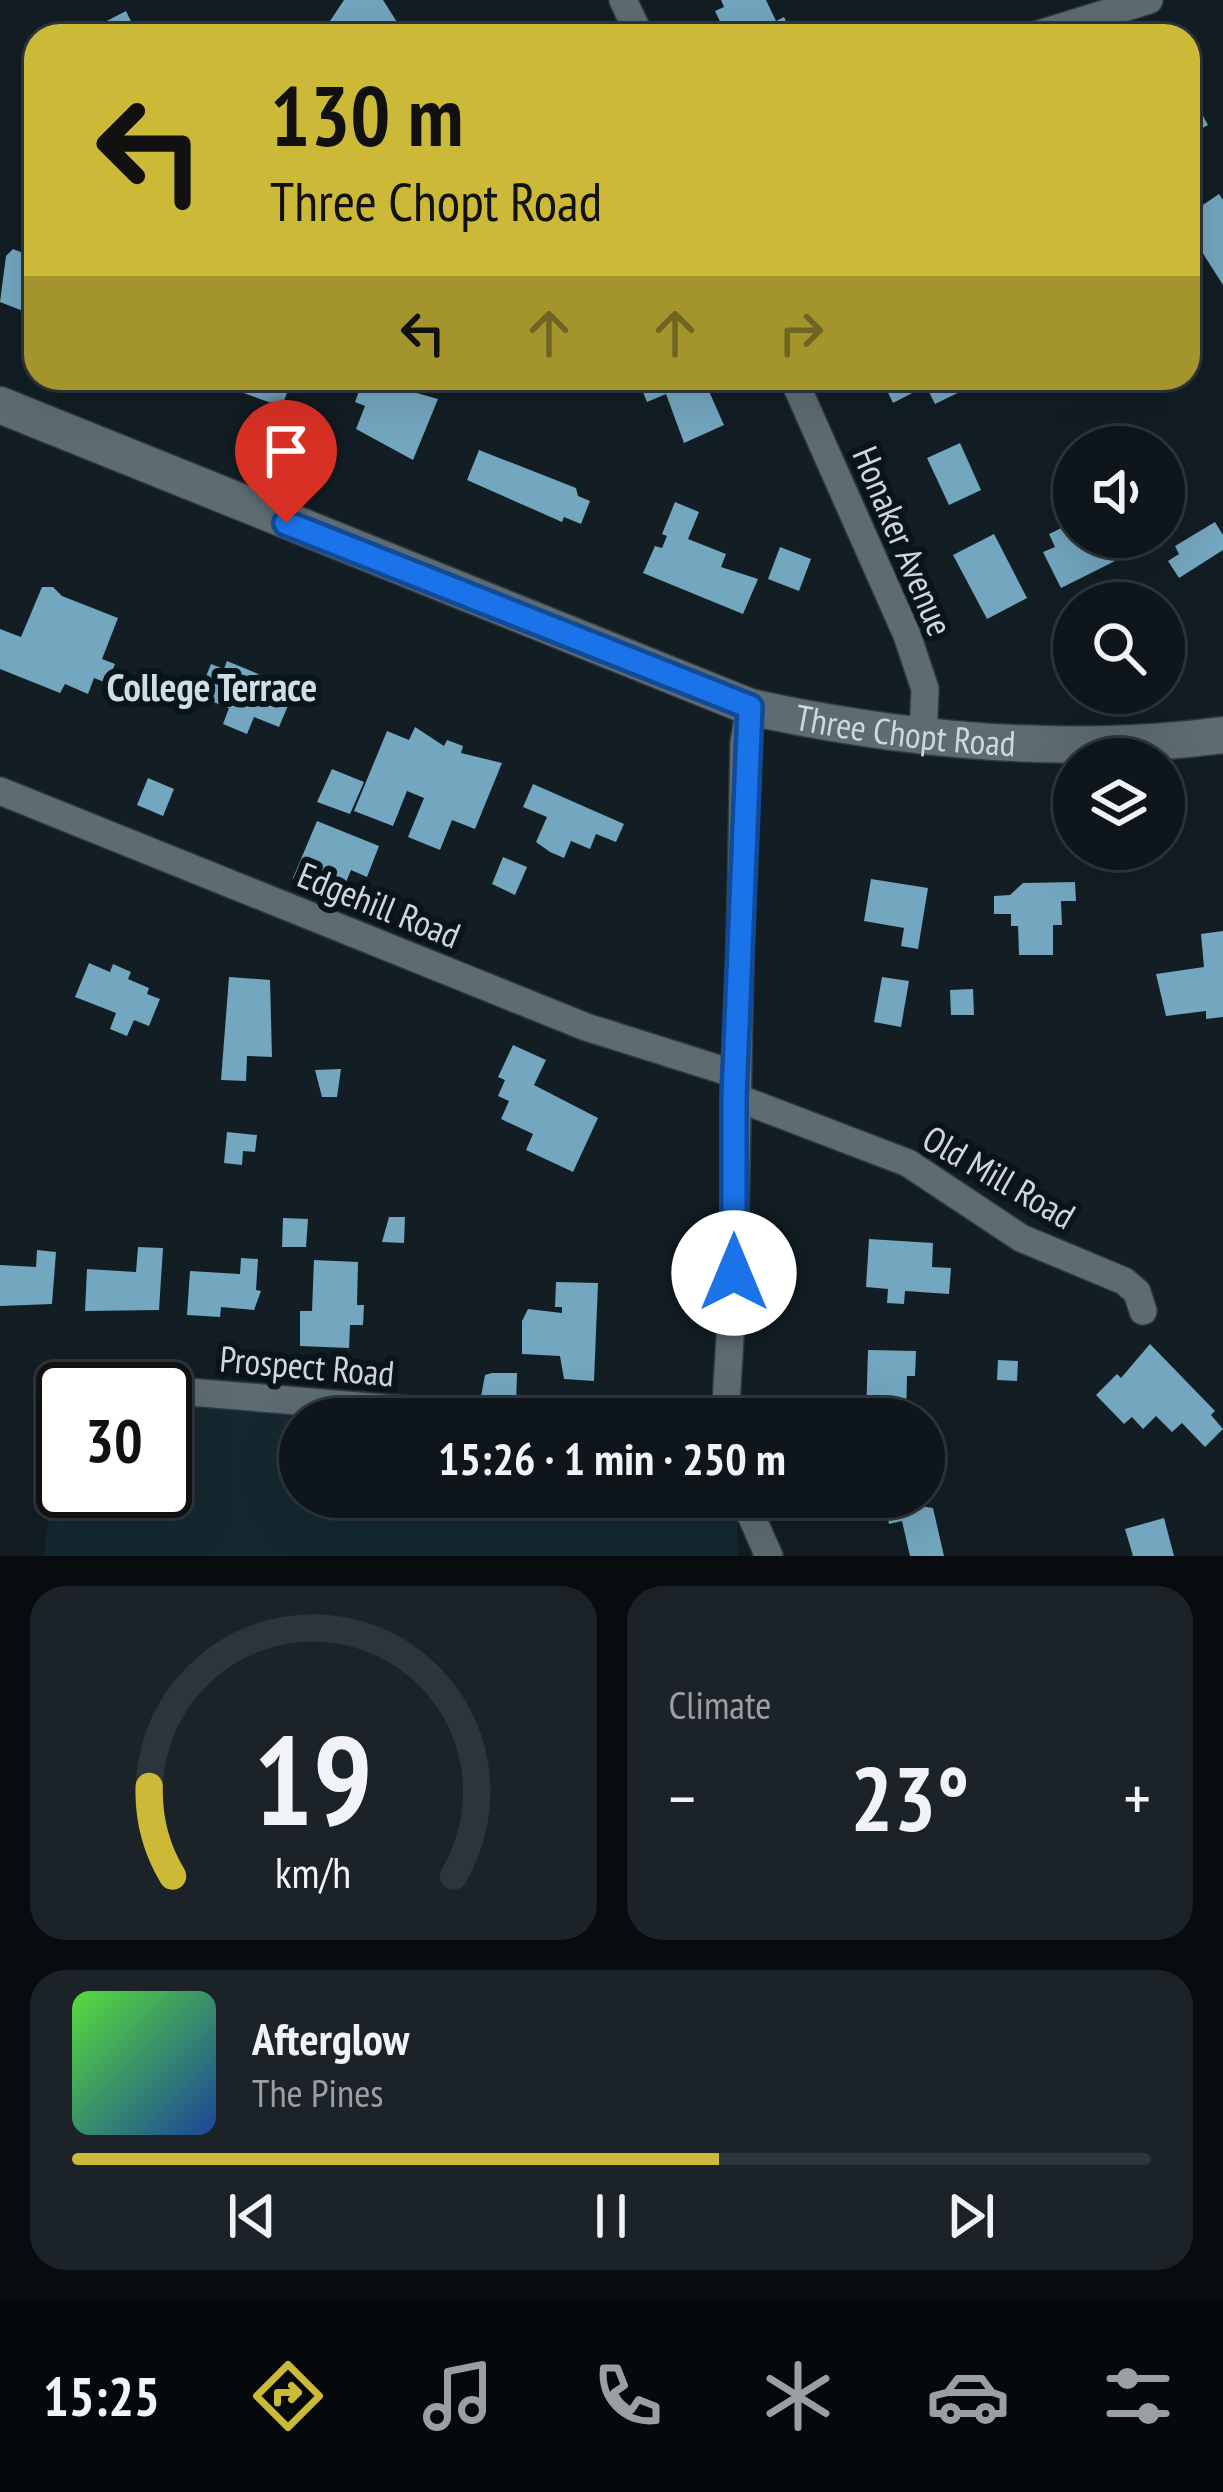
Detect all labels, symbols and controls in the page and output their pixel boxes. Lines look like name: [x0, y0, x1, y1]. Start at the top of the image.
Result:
text: 130 m: [270, 60, 463, 169]
icon: left: [72, 72, 228, 228]
text: Three Chopt Road: [270, 166, 602, 236]
icon: left: [390, 300, 456, 366]
icon: ahead: [516, 300, 582, 366]
icon: ahead: [642, 300, 708, 366]
icon: right: [768, 300, 834, 366]
pin: [235, 400, 337, 523]
icon: arrive: [253, 418, 319, 484]
map controls: [1053, 426, 1185, 870]
button: sound: [1053, 426, 1185, 558]
street label: Honaker Avenue: [843, 439, 964, 643]
button: search: [1053, 582, 1185, 714]
district label: College Terrace: [107, 661, 317, 712]
street label: Three Chopt Road: [792, 693, 1017, 766]
button: layers: [1053, 738, 1185, 870]
street label: Edgehill Road: [291, 851, 467, 958]
street label: Old Mill Road: [915, 1114, 1084, 1239]
position arrow: [671, 1210, 797, 1336]
street label: Prospect Road: [218, 1334, 396, 1397]
speed limit sign: 30: [36, 1362, 192, 1518]
text: 15:26 · 1 min · 250 m: [438, 1429, 786, 1487]
text: Climate: [669, 1679, 771, 1730]
text: 19: [254, 1698, 373, 1859]
text: 23°: [850, 1739, 969, 1856]
text: −: [669, 1755, 696, 1840]
text: +: [1124, 1755, 1151, 1840]
text: km/h: [275, 1844, 351, 1900]
text: Afterglow: [252, 2009, 409, 2067]
text: The Pines: [252, 2067, 383, 2118]
icon: previous: [219, 2183, 285, 2249]
icon: pause: [578, 2183, 644, 2249]
icon: next: [938, 2183, 1004, 2249]
icon: directions: [246, 2354, 330, 2438]
icon: music: [416, 2354, 500, 2438]
icon: phone: [586, 2354, 670, 2438]
icon: climate: [756, 2354, 840, 2438]
icon: car: [926, 2354, 1010, 2438]
icon: filters: [1096, 2354, 1180, 2438]
text: 15:25: [43, 2361, 160, 2431]

